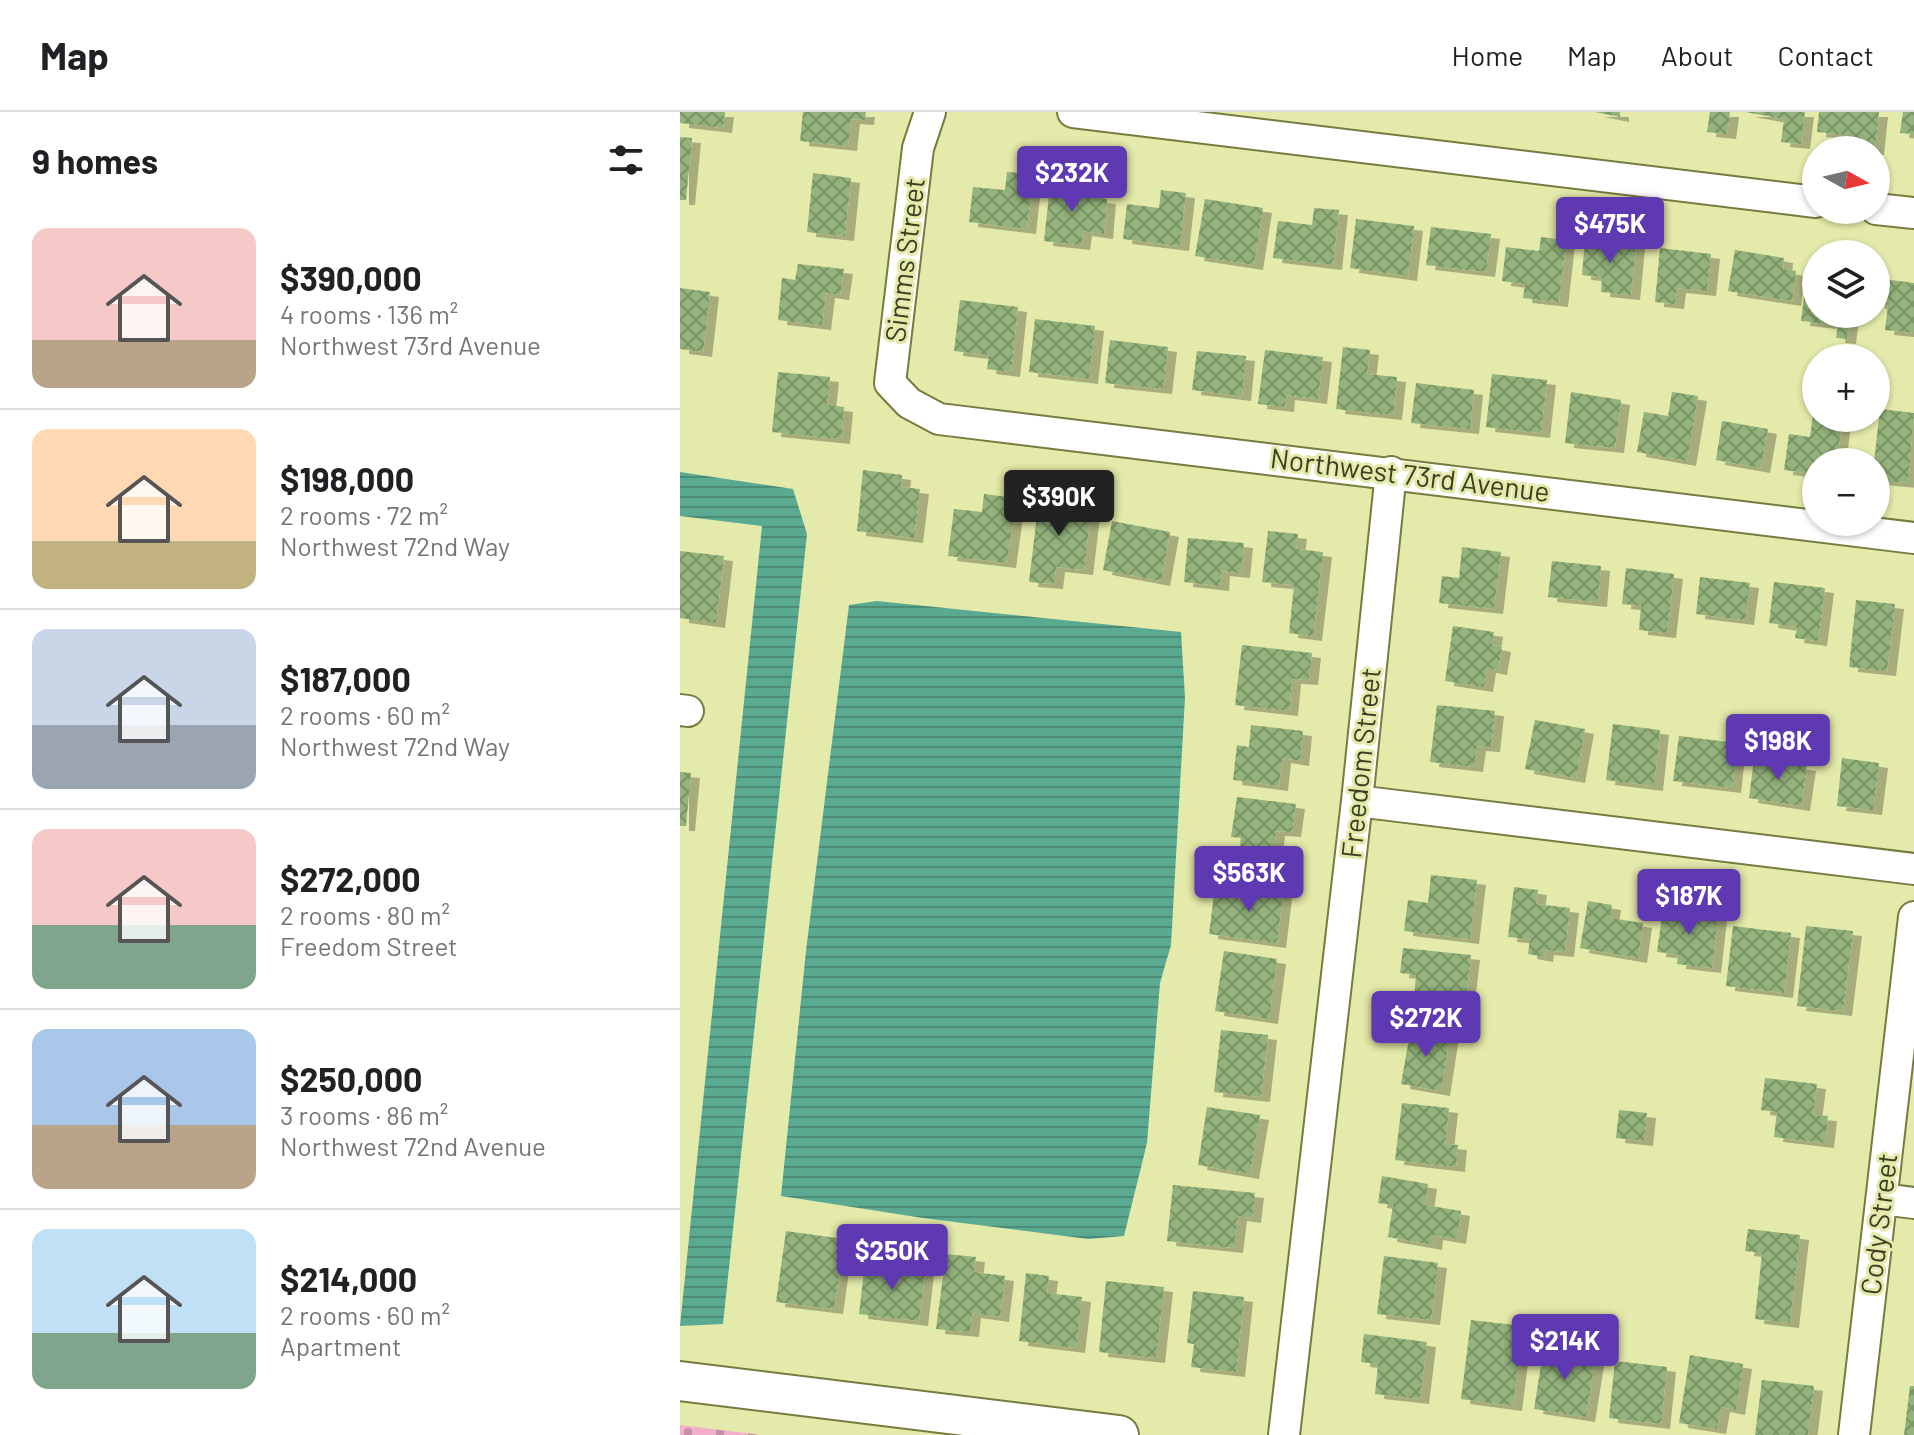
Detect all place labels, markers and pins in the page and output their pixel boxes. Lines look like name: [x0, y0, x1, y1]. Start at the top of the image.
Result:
pin: $232K: [1016, 146, 1128, 214]
pin: $475K: [1554, 197, 1666, 265]
pin: $390K: [1003, 470, 1115, 538]
pin: $198K: [1722, 714, 1834, 782]
pin: $563K: [1193, 846, 1305, 914]
pin: $187K: [1633, 869, 1745, 937]
pin: $272K: [1370, 991, 1482, 1059]
pin: $250K: [836, 1224, 948, 1292]
pin: $214K: [1509, 1314, 1621, 1382]

